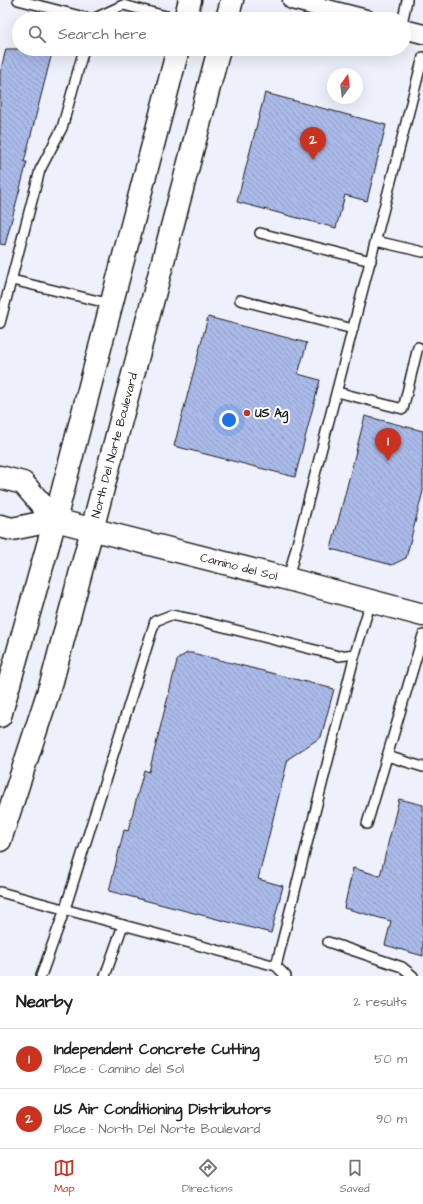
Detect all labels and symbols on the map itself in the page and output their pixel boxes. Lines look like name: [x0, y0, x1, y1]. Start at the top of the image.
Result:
north arrow: [327, 68, 363, 104]
pin: 2: [300, 127, 326, 160]
street label: North Del Norte Boulevard: [87, 371, 142, 520]
place label: US Ag: [254, 405, 289, 424]
marker: US Ag: [242, 408, 252, 418]
your location: [219, 410, 239, 430]
pin: 1: [375, 428, 401, 461]
street label: Camino del Sol: [198, 549, 279, 585]

